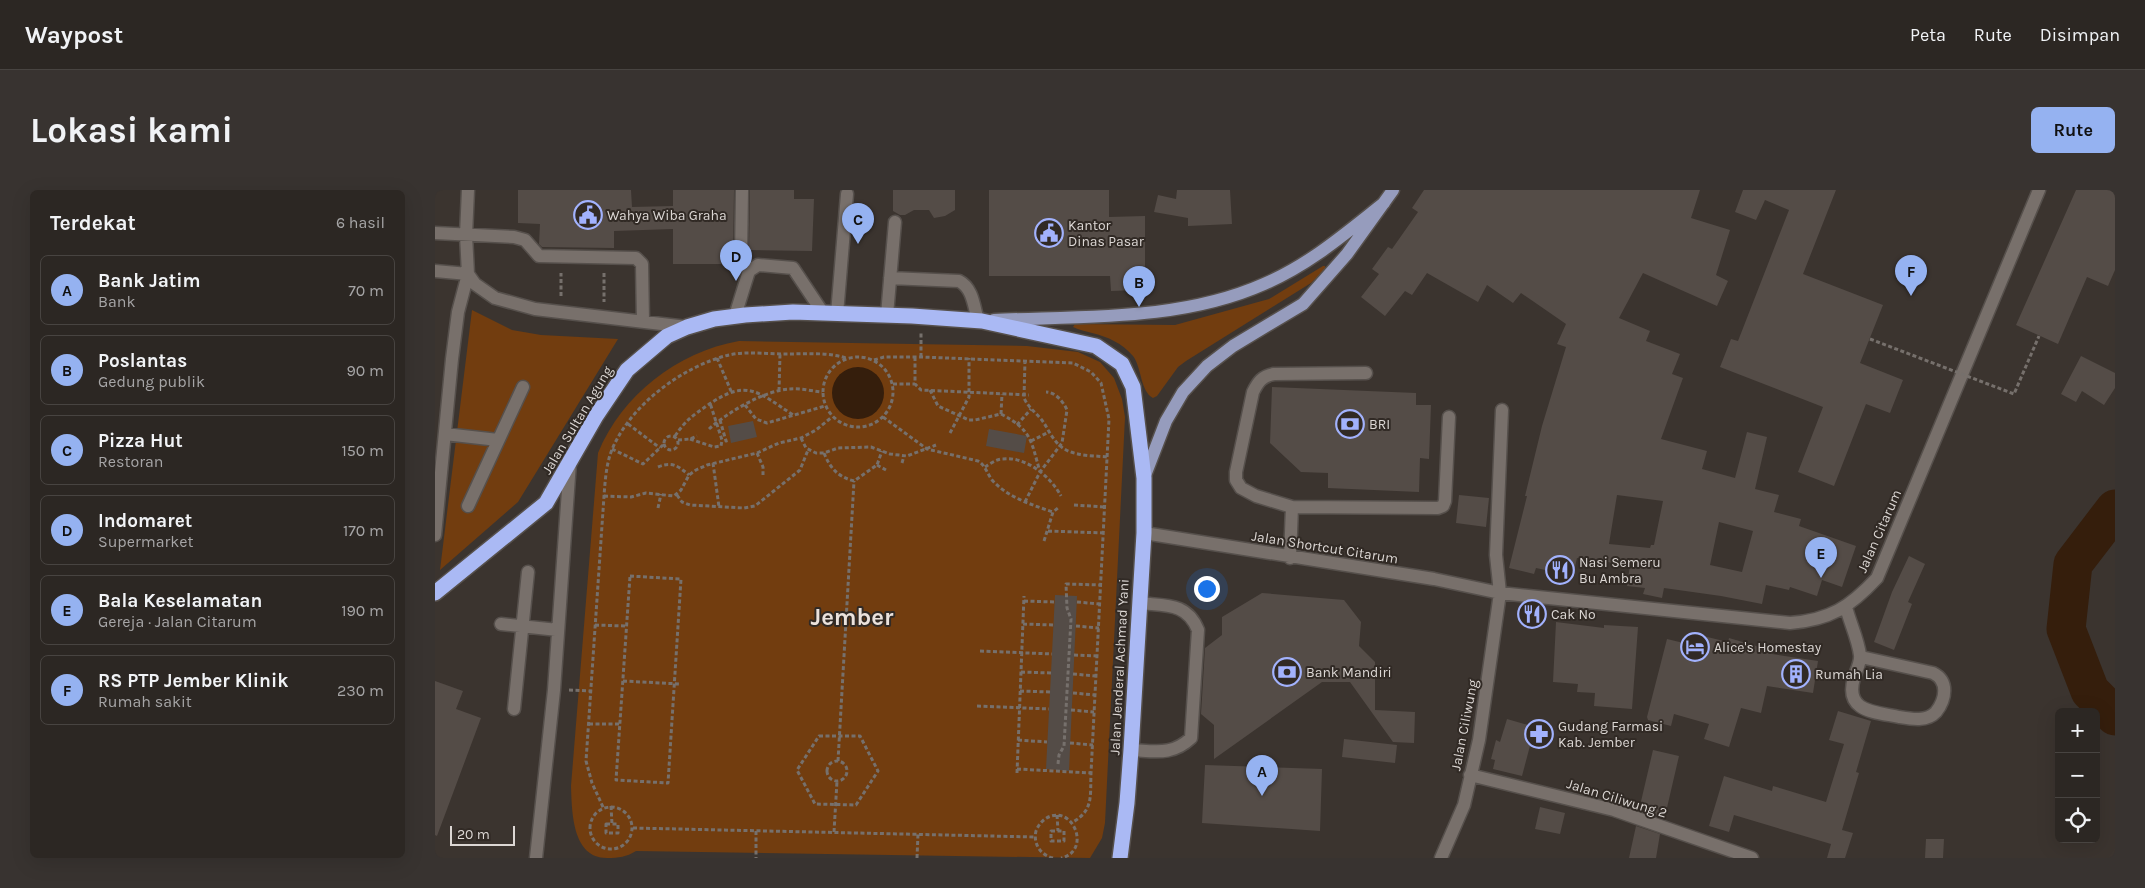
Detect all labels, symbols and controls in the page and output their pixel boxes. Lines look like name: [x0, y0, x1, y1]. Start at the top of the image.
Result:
text: Waypost: [25, 21, 123, 49]
text: Peta: [1910, 24, 1946, 46]
text: Rute: [1974, 24, 2012, 46]
text: Disimpan: [2040, 24, 2120, 46]
button: Rute: [2031, 107, 2115, 153]
text: Lokasi kami: [30, 110, 233, 151]
public building icon: Wahya Wiba Graha: [573, 200, 603, 230]
pin: C: [842, 203, 874, 244]
place label: Wahya Wiba Graha: [607, 207, 727, 224]
text: Terdekat: [50, 211, 136, 235]
text: 6 hasil: [336, 213, 385, 232]
place label: Kantor Dinas Pasar: [1068, 217, 1145, 250]
public building icon: Kantor Dinas Pasar: [1034, 218, 1064, 248]
pin: D: [720, 240, 752, 281]
pin: F: [1895, 255, 1927, 296]
pin: B: [1123, 266, 1155, 307]
text: Bank Jatim: [98, 270, 201, 292]
text: A: [62, 281, 72, 300]
text: 70 m: [348, 281, 384, 300]
text: Bank: [98, 292, 135, 311]
text: Poslantas: [98, 350, 187, 372]
text: B: [62, 361, 72, 380]
text: 90 m: [346, 361, 384, 380]
street label: Jalan Sultan Agung: [538, 363, 616, 477]
text: Gedung publik: [98, 372, 205, 391]
bank icon: BRI: [1335, 409, 1365, 439]
place label: BRI: [1369, 416, 1390, 433]
text: Pizza Hut: [98, 430, 183, 452]
text: C: [62, 441, 72, 460]
text: 150 m: [341, 441, 384, 460]
text: Restoran: [98, 452, 163, 471]
street label: Jalan Citarum: [1854, 487, 1905, 575]
text: Indomaret: [98, 510, 192, 532]
text: D: [62, 521, 72, 540]
text: 170 m: [343, 521, 384, 540]
street label: Jalan Shortcut Citarum: [1250, 527, 1399, 567]
text: Supermarket: [98, 532, 194, 551]
pin: E: [1805, 537, 1837, 578]
place label: Nasi Semeru Bu Ambra: [1579, 554, 1661, 587]
restaurant icon: Nasi Semeru Bu Ambra: [1545, 555, 1575, 585]
your location: [1194, 576, 1220, 602]
street label: Jalan Jenderal Achmad Yani: [1106, 578, 1133, 756]
text: Bala Keselamatan: [98, 590, 262, 612]
restaurant icon: Cak No: [1517, 599, 1547, 629]
text: E: [62, 601, 72, 620]
text: 190 m: [341, 601, 384, 620]
district label: Jember: [810, 603, 894, 631]
place label: Cak No: [1551, 606, 1596, 623]
text: Gereja · Jalan Citarum: [98, 612, 257, 631]
hotel icon: Alice's Homestay: [1680, 632, 1710, 662]
place label: Alice's Homestay: [1714, 639, 1822, 656]
bank icon: Bank Mandiri: [1272, 657, 1302, 687]
building icon: Rumah Lia: [1781, 659, 1811, 689]
place label: Bank Mandiri: [1306, 664, 1392, 681]
place label: Rumah Lia: [1815, 666, 1883, 683]
text: RS PTP Jember Klinik: [98, 670, 288, 692]
street label: Jalan Ciliwung: [1447, 678, 1482, 772]
text: F: [63, 681, 71, 700]
text: 230 m: [337, 681, 384, 700]
text: Rumah sakit: [98, 692, 192, 711]
map controls: [2055, 708, 2100, 843]
button: +: [2055, 708, 2100, 753]
place label: Gudang Farmasi Kab. Jember: [1558, 718, 1663, 751]
pharmacy icon: Gudang Farmasi Kab. Jember: [1524, 719, 1554, 749]
button: −: [2055, 753, 2100, 798]
pin: A: [1246, 755, 1278, 796]
street label: Jalan Ciliwung 2: [1565, 775, 1669, 822]
button: locate: [2055, 798, 2100, 843]
scale bar: [450, 823, 515, 846]
text: 20 m: [457, 826, 490, 843]

